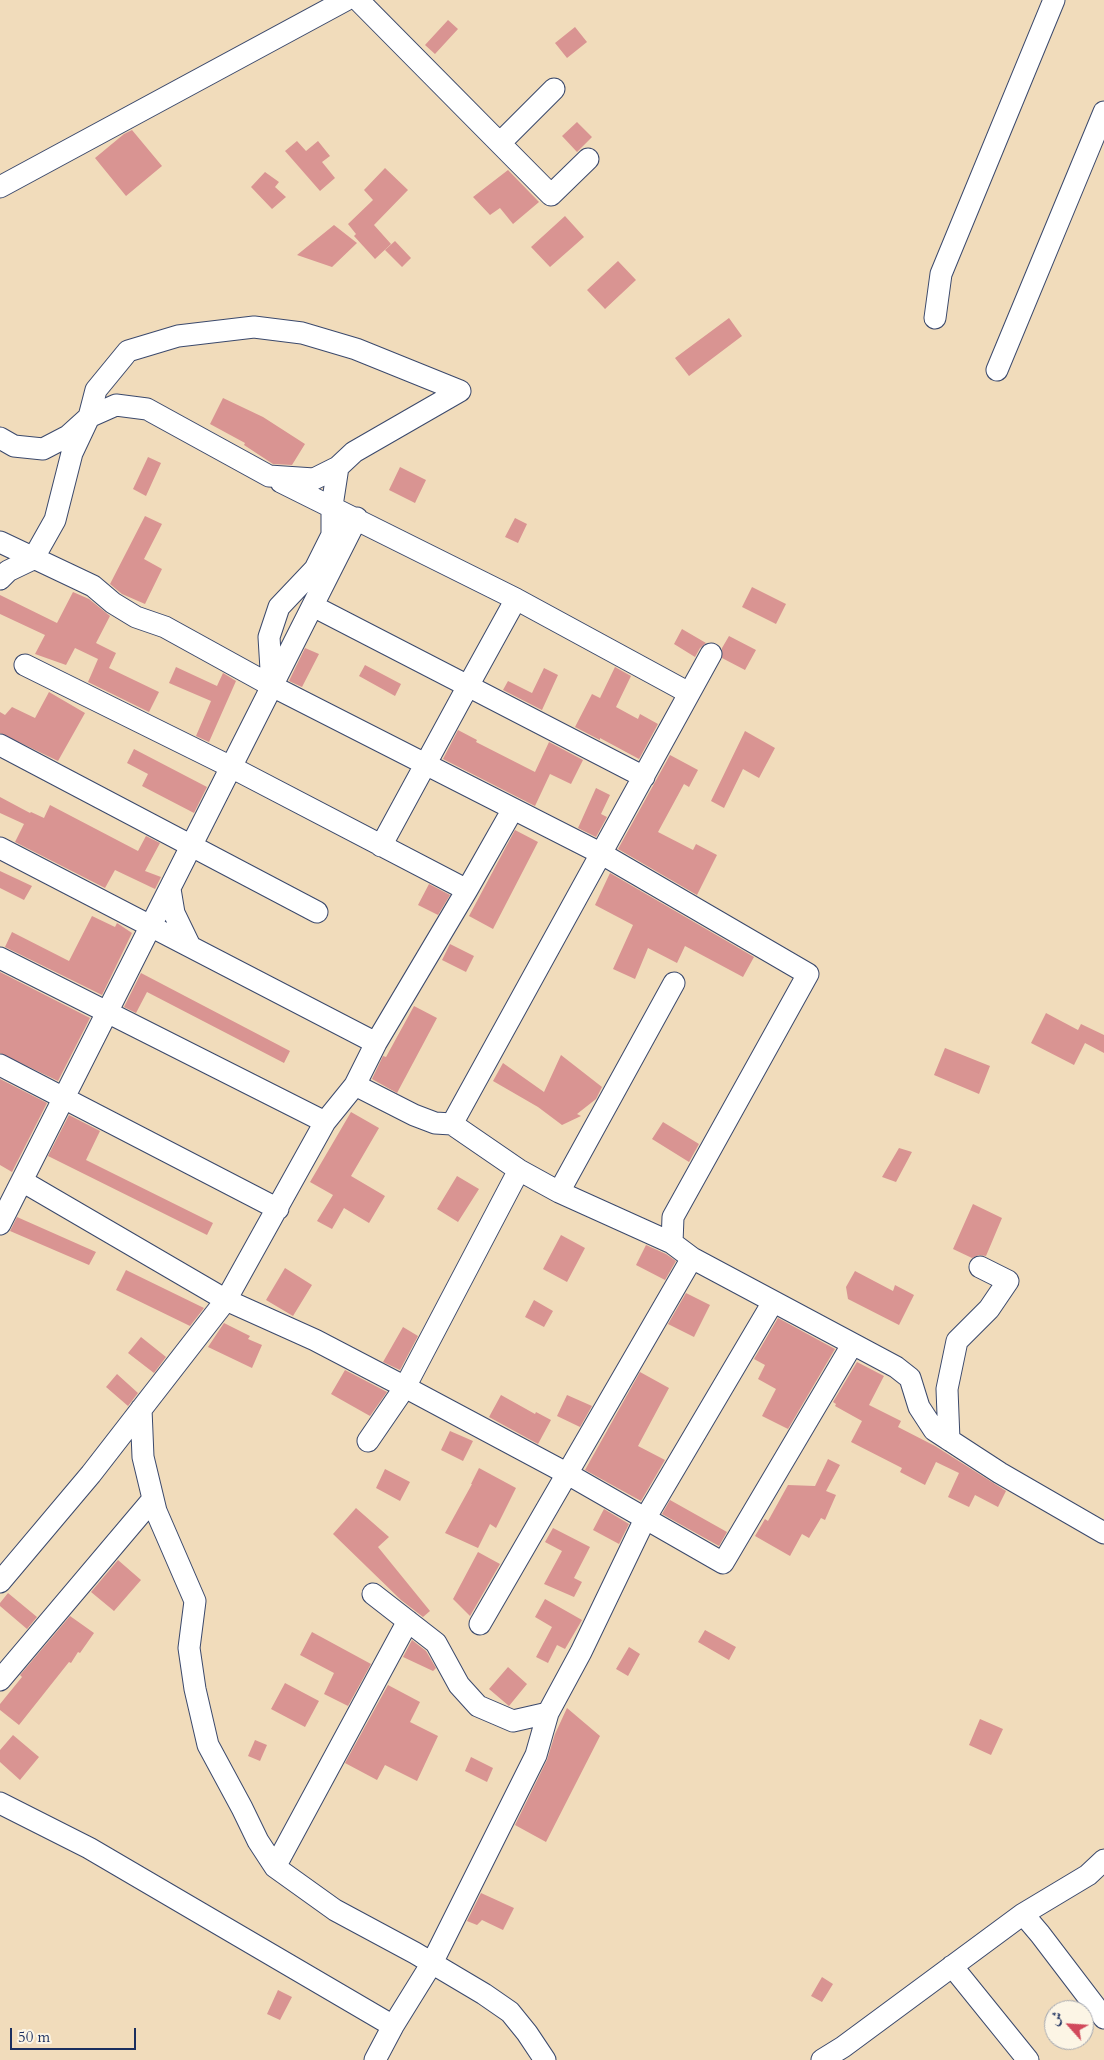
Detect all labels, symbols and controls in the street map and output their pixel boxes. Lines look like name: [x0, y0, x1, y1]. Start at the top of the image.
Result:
north arrow: [1044, 2000, 1094, 2050]
text: ش: [1044, 2008, 1068, 2029]
scale bar: [12, 2018, 139, 2050]
text: 50 m: [18, 2027, 50, 2047]

